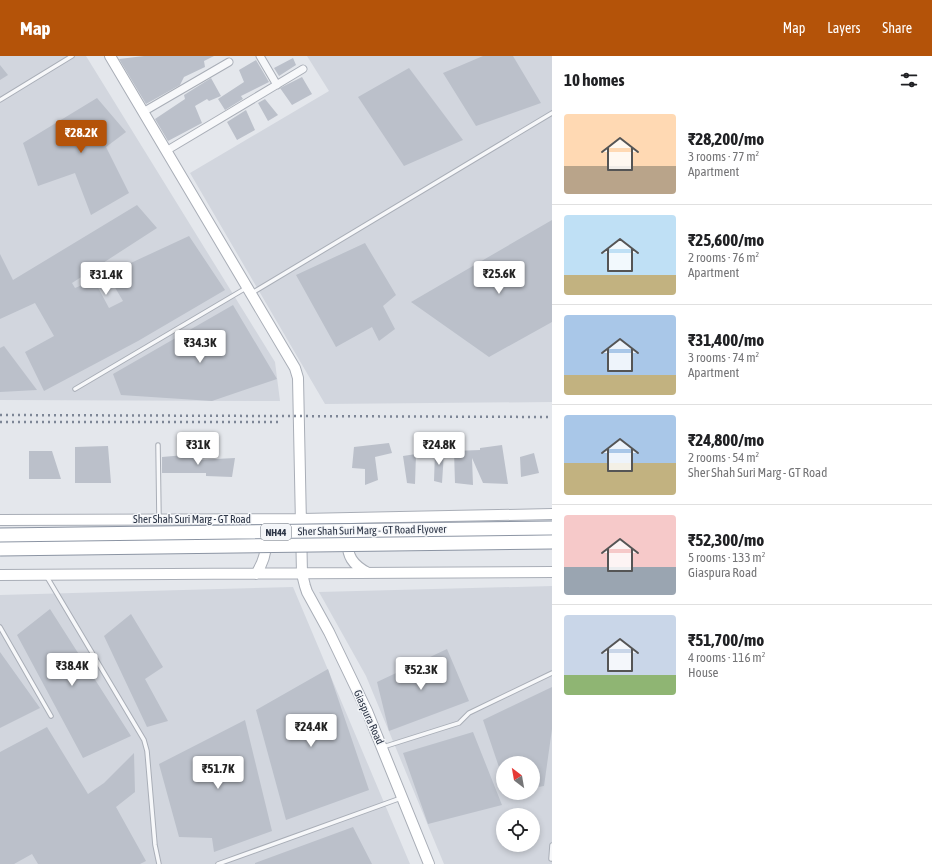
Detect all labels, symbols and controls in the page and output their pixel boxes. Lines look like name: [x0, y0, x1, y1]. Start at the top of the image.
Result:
text: Map: [20, 17, 51, 39]
text: Map: [783, 20, 805, 36]
text: Layers: [827, 20, 860, 36]
text: Share: [882, 20, 912, 36]
icon: filters: [898, 69, 920, 91]
text: 10 homes: [564, 70, 625, 90]
pin: ₹28.2K: [48, 120, 114, 154]
text: ₹28.2K: [65, 125, 97, 140]
text: ₹28,200/mo: [688, 129, 764, 149]
icon: home: [596, 130, 644, 178]
text: 3 rooms · 77 m²: [688, 149, 759, 164]
text: Apartment: [688, 164, 739, 179]
text: ₹25,600/mo: [688, 230, 764, 250]
icon: home: [596, 231, 644, 279]
text: 2 rooms · 76 m²: [688, 250, 759, 265]
pin: ₹25.6K: [466, 261, 532, 295]
pin: ₹31.4K: [73, 262, 139, 296]
text: Apartment: [688, 265, 739, 280]
text: ₹25.6K: [483, 266, 515, 281]
text: ₹31.4K: [90, 267, 122, 282]
pin: ₹34.3K: [167, 330, 233, 364]
text: ₹31,400/mo: [688, 330, 764, 350]
icon: home: [596, 331, 644, 379]
text: ₹34.3K: [184, 335, 216, 350]
text: 3 rooms · 74 m²: [688, 350, 759, 365]
text: Apartment: [688, 365, 739, 380]
text: ₹24,800/mo: [688, 430, 764, 450]
icon: home: [596, 431, 644, 479]
pin: ₹31K: [174, 432, 222, 466]
pin: ₹24.8K: [406, 432, 472, 466]
text: ₹31K: [186, 437, 210, 452]
text: ₹24.8K: [423, 437, 455, 452]
text: 2 rooms · 54 m²: [688, 450, 759, 465]
text: Sher Shah Suri Marg - GT Road: [688, 465, 827, 480]
street label: Sher Shah Suri Marg - GT Road: [133, 513, 251, 525]
street label: Sher Shah Suri Marg - GT Road Flyover: [298, 523, 447, 537]
road number: NH44: [261, 524, 291, 540]
text: ₹52,300/mo: [688, 530, 764, 550]
icon: home: [596, 531, 644, 579]
text: 5 rooms · 133 m²: [688, 550, 765, 565]
text: Giaspura Road: [688, 565, 757, 580]
text: ₹51,700/mo: [688, 630, 764, 650]
icon: home: [596, 631, 644, 679]
text: 4 rooms · 116 m²: [688, 650, 765, 665]
pin: ₹38.4K: [39, 653, 105, 687]
pin: ₹52.3K: [388, 657, 454, 691]
text: ₹38.4K: [56, 658, 88, 673]
text: ₹52.3K: [405, 662, 437, 677]
text: House: [688, 665, 718, 680]
street label: Giaspura Road: [352, 688, 386, 746]
pin: ₹24.4K: [278, 714, 344, 748]
text: ₹24.4K: [295, 719, 327, 734]
pin: ₹51.7K: [185, 756, 251, 790]
north arrow: [496, 756, 540, 800]
map controls: [496, 756, 540, 852]
text: ₹51.7K: [202, 761, 234, 776]
button: locate: [496, 808, 540, 852]

